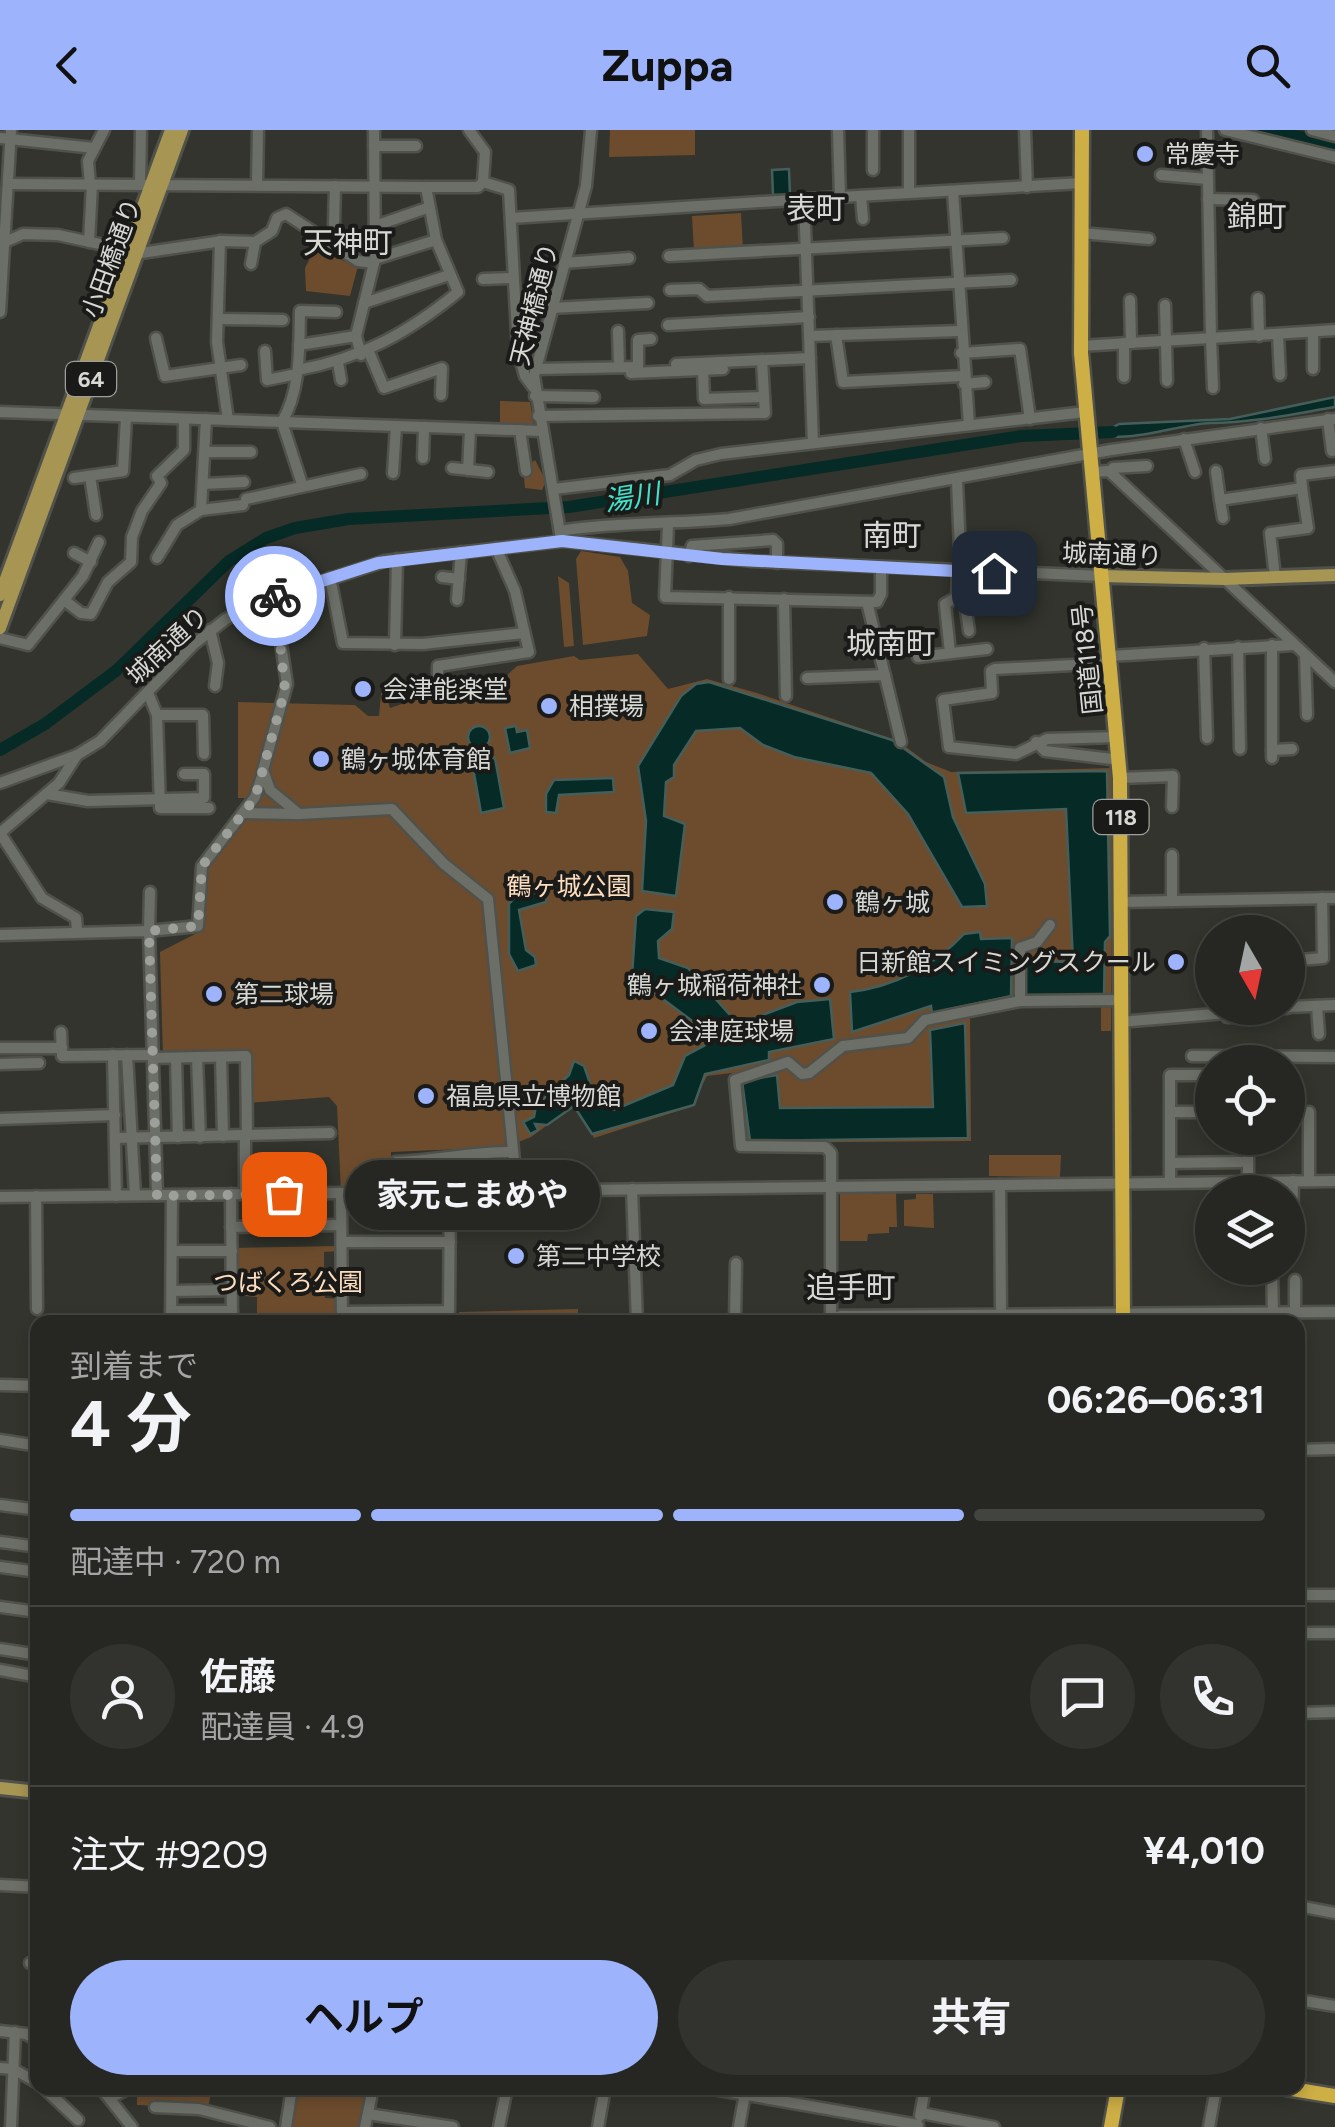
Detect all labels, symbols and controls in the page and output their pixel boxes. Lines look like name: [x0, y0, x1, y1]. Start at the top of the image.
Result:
icon: back: [40, 38, 95, 93]
text: Zuppa: [601, 38, 734, 92]
icon: search: [1240, 38, 1295, 93]
place label: 常慶寺: [1165, 139, 1240, 169]
marker: 常慶寺: [1134, 143, 1156, 165]
district label: 表町: [786, 190, 846, 227]
street label: 小田橋通り: [76, 194, 146, 322]
district label: 錦町: [1227, 198, 1287, 235]
district label: 天神町: [303, 224, 393, 261]
street label: 天神橋通り: [504, 240, 564, 368]
road number: 64: [66, 362, 116, 396]
water label: 湯川: [602, 475, 665, 518]
district label: 南町: [862, 517, 922, 554]
pin: [952, 531, 1037, 616]
street label: 城南通り: [1061, 537, 1163, 571]
courier: [225, 546, 325, 646]
icon: home: [967, 546, 1022, 601]
icon: bike: [248, 569, 303, 624]
street label: 城南通り: [120, 600, 214, 690]
street label: 国道118号: [1066, 602, 1108, 716]
district label: 城南町: [846, 625, 936, 662]
place label: 会津能楽堂: [383, 674, 508, 704]
marker: 会津能楽堂: [352, 678, 374, 700]
place label: 相撲場: [569, 691, 644, 721]
marker: 相撲場: [538, 695, 560, 717]
place label: 鶴ヶ城体育館: [341, 744, 491, 774]
marker: 鶴ヶ城体育館: [310, 748, 332, 770]
road number: 118: [1094, 800, 1148, 834]
park label: 鶴ヶ城公園: [506, 871, 632, 901]
place label: 鶴ヶ城: [855, 887, 930, 917]
marker: 鶴ヶ城: [824, 891, 846, 913]
north arrow: [1195, 915, 1305, 1025]
map controls: [1195, 915, 1305, 1285]
place label: 日新館スイミングスクール: [856, 947, 1156, 977]
marker: 日新館スイミングスクール: [1165, 951, 1187, 973]
place label: 鶴ヶ城稲荷神社: [627, 970, 802, 1000]
marker: 鶴ヶ城稲荷神社: [811, 974, 833, 996]
place label: 第二球場: [234, 979, 334, 1009]
marker: 第二球場: [203, 983, 225, 1005]
place label: 会津庭球場: [669, 1016, 794, 1046]
marker: 会津庭球場: [638, 1020, 660, 1042]
button: locate: [1195, 1045, 1305, 1155]
place label: 福島県立博物館: [446, 1081, 621, 1111]
marker: 福島県立博物館: [415, 1085, 437, 1107]
pin: [242, 1152, 327, 1237]
callout: 家元こまめや: [344, 1159, 599, 1229]
icon: bag: [257, 1167, 312, 1222]
button: layers: [1195, 1175, 1305, 1285]
text: 家元こまめや: [376, 1176, 569, 1214]
place label: 第二中学校: [536, 1241, 661, 1271]
marker: 第二中学校: [505, 1245, 527, 1267]
park label: つばくろ公園: [213, 1267, 363, 1297]
district label: 追手町: [806, 1269, 896, 1306]
text: 到着まで: [70, 1347, 198, 1385]
text: 06:26–06:31: [1047, 1377, 1265, 1423]
text: 4 分: [70, 1384, 192, 1462]
text: 配達中 · 720 m: [70, 1543, 281, 1581]
button: person: [70, 1644, 175, 1749]
button: chat: [1030, 1644, 1135, 1749]
button: phone: [1160, 1644, 1265, 1749]
text: 佐藤: [200, 1654, 276, 1700]
text: 配達員 · 4.9: [200, 1708, 365, 1746]
text: ¥4,010: [1143, 1828, 1265, 1874]
text: 注文 #9209: [70, 1832, 268, 1878]
button: ヘルプ: [70, 1960, 658, 2075]
button: 共有: [678, 1960, 1265, 2075]

